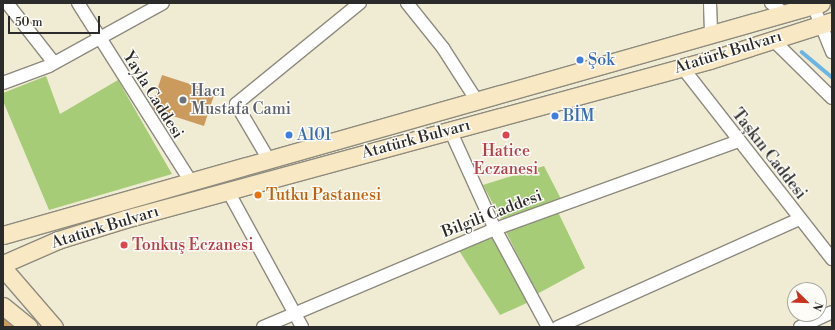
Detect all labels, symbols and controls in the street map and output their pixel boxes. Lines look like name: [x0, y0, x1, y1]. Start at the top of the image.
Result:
scale bar: [10, 8, 102, 34]
text: 50 m: [15, 15, 43, 30]
street label: Atatürk Bulvarı: [672, 27, 784, 77]
street label: Yayla Caddesi: [119, 48, 187, 142]
place label: Şok: [588, 50, 615, 70]
marker: Şok: [575, 55, 585, 65]
place label: Hacı Mustafa Cami: [191, 81, 291, 119]
marker: Hacı Mustafa Cami: [178, 95, 188, 105]
street label: Taşkın Caddesi: [728, 105, 810, 203]
place label: BİM: [563, 106, 594, 126]
marker: BİM: [550, 111, 560, 121]
street label: Atatürk Bulvarı: [360, 115, 472, 163]
place label: A101: [297, 125, 331, 145]
marker: A101: [284, 130, 294, 140]
marker: Hatice Eczanesi: [501, 130, 511, 140]
place label: Hatice Eczanesi: [474, 141, 538, 179]
place label: Tutku Pastanesi: [266, 185, 381, 205]
street label: Bilgili Caddesi: [439, 186, 545, 242]
marker: Tutku Pastanesi: [253, 190, 263, 200]
street label: Atatürk Bulvarı: [49, 202, 161, 252]
place label: Tonkuş Eczanesi: [132, 235, 253, 255]
marker: Tonkuş Eczanesi: [119, 240, 129, 250]
north arrow: [787, 282, 827, 322]
text: N: [809, 300, 825, 313]

